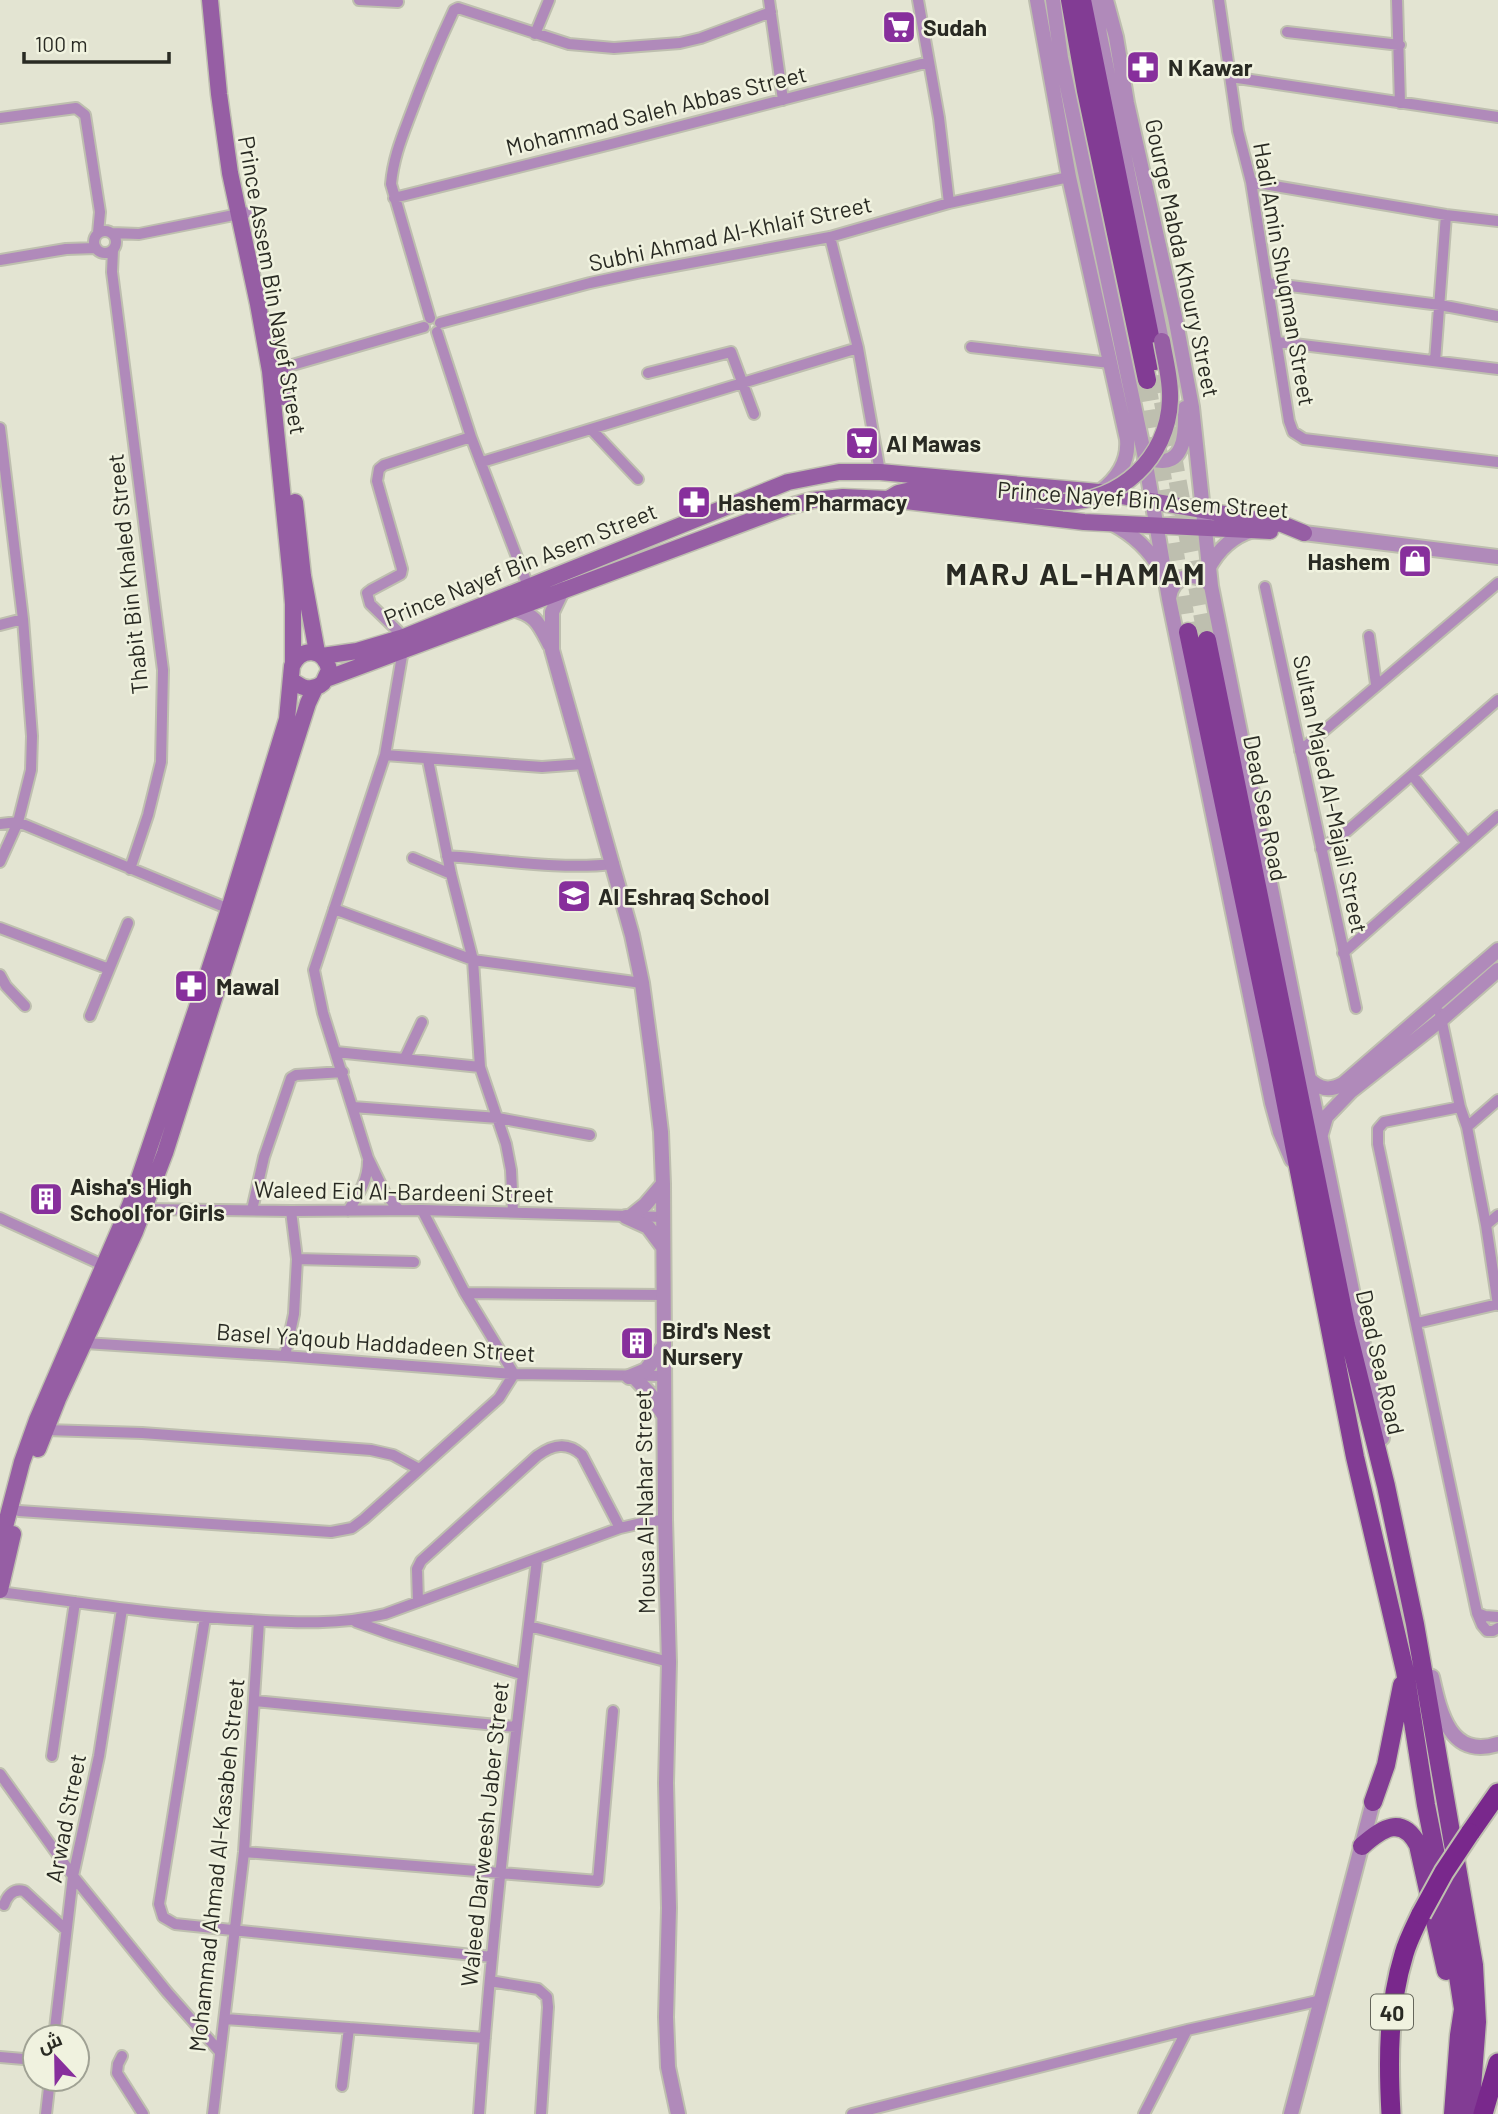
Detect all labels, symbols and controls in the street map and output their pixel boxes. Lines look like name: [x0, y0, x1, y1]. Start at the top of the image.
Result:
supermarket icon: Sudah: [880, 8, 918, 46]
place label: Sudah: [923, 13, 987, 41]
scale bar: [24, 21, 170, 65]
text: 100 m: [35, 31, 88, 56]
pharmacy icon: N Kawar: [1124, 48, 1162, 86]
place label: N Kawar: [1168, 53, 1253, 81]
street label: Mohammad Saleh Abbas Street: [503, 59, 809, 161]
street label: Gourge Mabda Khoury Street: [1140, 116, 1226, 400]
street label: Prince Assem Bin Nayef Street: [233, 133, 313, 437]
street label: Hadi Amin Shuqman Street: [1248, 140, 1322, 408]
street label: Subhi Ahmad Al-Khlaif Street: [586, 189, 874, 277]
supermarket icon: Al Mawas: [843, 424, 881, 462]
place label: Al Mawas: [886, 429, 981, 457]
street label: Thabit Bin Khaled Street: [100, 452, 154, 696]
street label: Prince Nayef Bin Asem Street: [996, 475, 1290, 523]
pharmacy icon: Hashem Pharmacy: [675, 483, 713, 521]
place label: Hashem Pharmacy: [718, 488, 908, 516]
street label: Prince Nayef Bin Asem Street: [379, 496, 661, 632]
shop icon: Hashem: [1396, 542, 1434, 580]
place label: Hashem: [1308, 547, 1390, 575]
district label: MARJ AL-HAMAM: [945, 555, 1207, 591]
street label: Sultan Majed Al-Majali Street: [1288, 652, 1374, 936]
street label: Dead Sea Road: [1238, 733, 1294, 883]
school or university icon: Al Eshraq School: [555, 877, 593, 915]
place label: Al Eshraq School: [598, 882, 769, 910]
pharmacy icon: Mawal: [172, 967, 210, 1005]
place label: Mawal: [216, 972, 279, 1000]
place label: Aisha's High School for Girls: [70, 1172, 225, 1226]
street label: Waleed Eid Al-Bardeeni Street: [254, 1174, 554, 1208]
building icon: Aisha's High School for Girls: [27, 1180, 65, 1218]
street label: Dead Sea Road: [1351, 1287, 1411, 1437]
place label: Bird's Nest Nursery: [662, 1316, 771, 1370]
street label: Basel Ya'qoub Haddadeen Street: [215, 1317, 537, 1367]
building icon: Bird's Nest Nursery: [618, 1324, 656, 1362]
street label: Mousa Al-Nahar Street: [628, 1390, 660, 1614]
street label: Mohammad Ahmad Al-Kasabeh Street: [182, 1677, 250, 2053]
street label: Waleed Darweesh Jaber Street: [454, 1680, 514, 1988]
street label: Arwad Street: [39, 1751, 91, 1885]
road number: 40: [1371, 1994, 1413, 2030]
north arrow: [21, 2023, 91, 2093]
text: ش: [34, 2027, 65, 2058]

